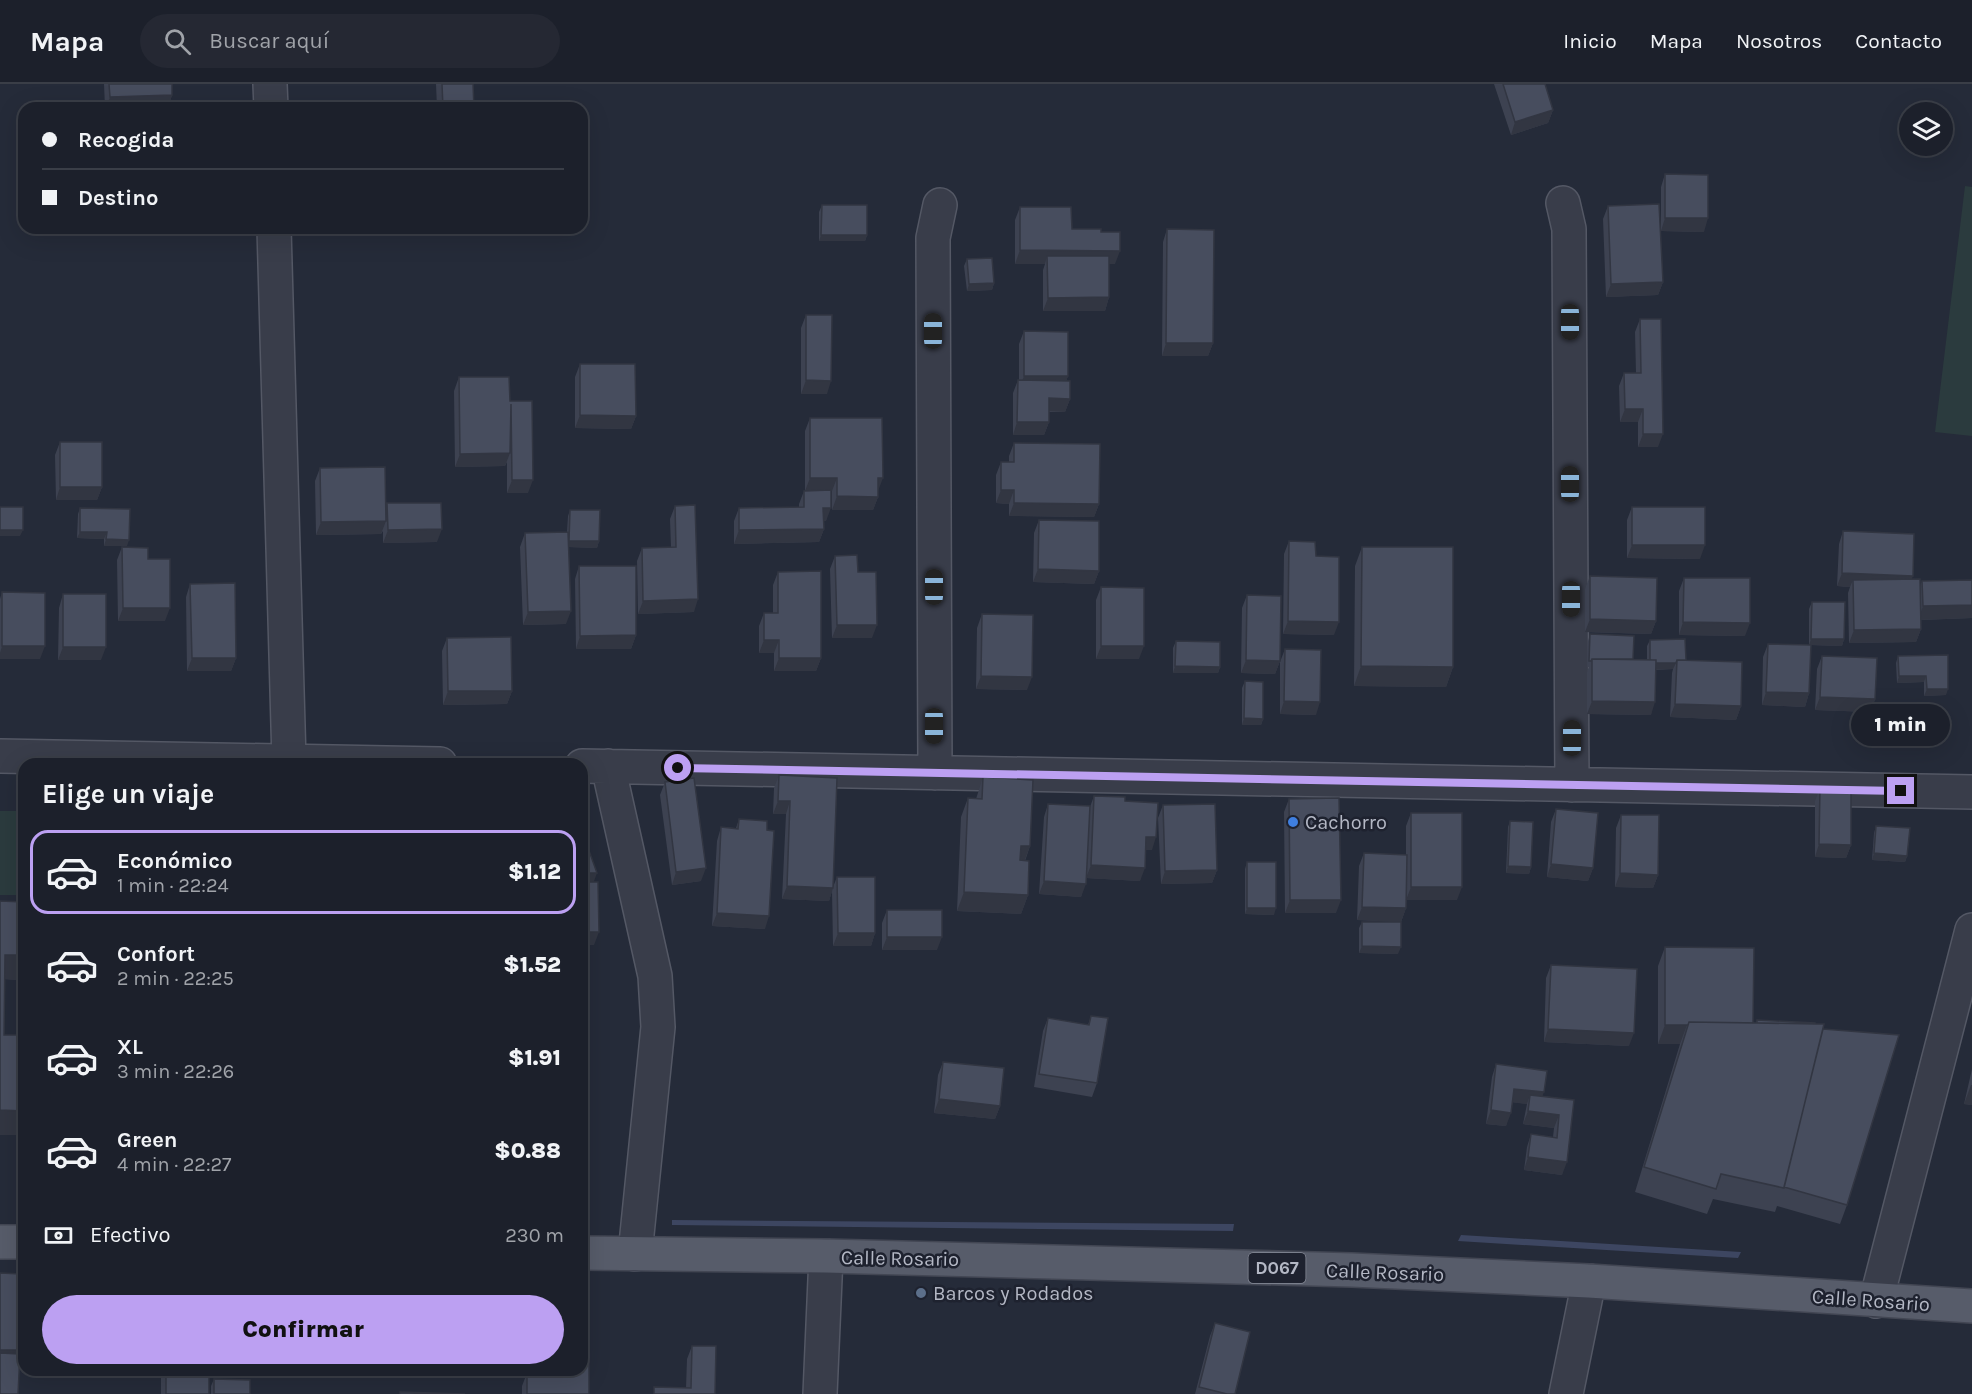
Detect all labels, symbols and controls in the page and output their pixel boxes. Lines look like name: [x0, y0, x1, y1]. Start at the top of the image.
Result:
search box: [140, 14, 560, 68]
text: Mapa: [30, 25, 104, 58]
icon: search: [161, 25, 194, 58]
text: Buscar aquí: [209, 28, 329, 54]
text: Inicio: [1563, 29, 1617, 53]
text: Mapa: [1650, 29, 1703, 53]
text: Nosotros: [1736, 29, 1822, 53]
text: Contacto: [1855, 29, 1942, 53]
map controls: [1899, 102, 1953, 156]
button: layers: [1899, 102, 1953, 156]
text: Recogida: [78, 127, 174, 153]
text: Destino: [78, 185, 158, 211]
car: [1561, 304, 1579, 340]
car: [924, 313, 942, 349]
car: [1561, 466, 1579, 502]
car: [925, 569, 943, 605]
car: [1562, 581, 1580, 617]
callout: 1 min: [1852, 704, 1950, 746]
car: [925, 708, 943, 744]
text: 1 min: [1874, 713, 1927, 736]
car: [1563, 720, 1581, 756]
route start: [664, 754, 691, 781]
route end: [1887, 777, 1914, 804]
text: Elige un viaje: [42, 778, 214, 810]
place label: Cachorro: [1305, 811, 1387, 834]
marker: Cachorro: [1286, 815, 1300, 829]
icon: car: [45, 845, 99, 899]
text: Económico: [117, 848, 232, 874]
text: $1.12: [508, 859, 561, 885]
text: 1 min · 22:24: [117, 874, 229, 897]
icon: car: [45, 938, 99, 992]
text: Confort: [117, 941, 195, 967]
text: $1.52: [503, 952, 561, 978]
text: 2 min · 22:25: [117, 967, 234, 990]
icon: car: [45, 1031, 99, 1085]
text: XL: [117, 1034, 143, 1060]
text: $1.91: [508, 1045, 561, 1071]
text: 3 min · 22:26: [117, 1060, 234, 1083]
icon: car: [45, 1124, 99, 1178]
text: Green: [117, 1127, 178, 1153]
text: $0.88: [494, 1138, 561, 1164]
text: 4 min · 22:27: [117, 1153, 232, 1176]
icon: cash: [42, 1219, 75, 1252]
text: Efectivo: [90, 1222, 170, 1248]
text: 230 m: [505, 1224, 564, 1247]
street label: Calle Rosario: [841, 1246, 959, 1271]
road number: D067: [1248, 1253, 1306, 1283]
street label: Calle Rosario: [1325, 1259, 1445, 1286]
place label: Barcos y Rodados: [933, 1282, 1094, 1305]
street label: Calle Rosario: [1811, 1285, 1931, 1316]
marker: Barcos y Rodados: [914, 1286, 928, 1300]
button: Confirmar: [42, 1295, 564, 1364]

